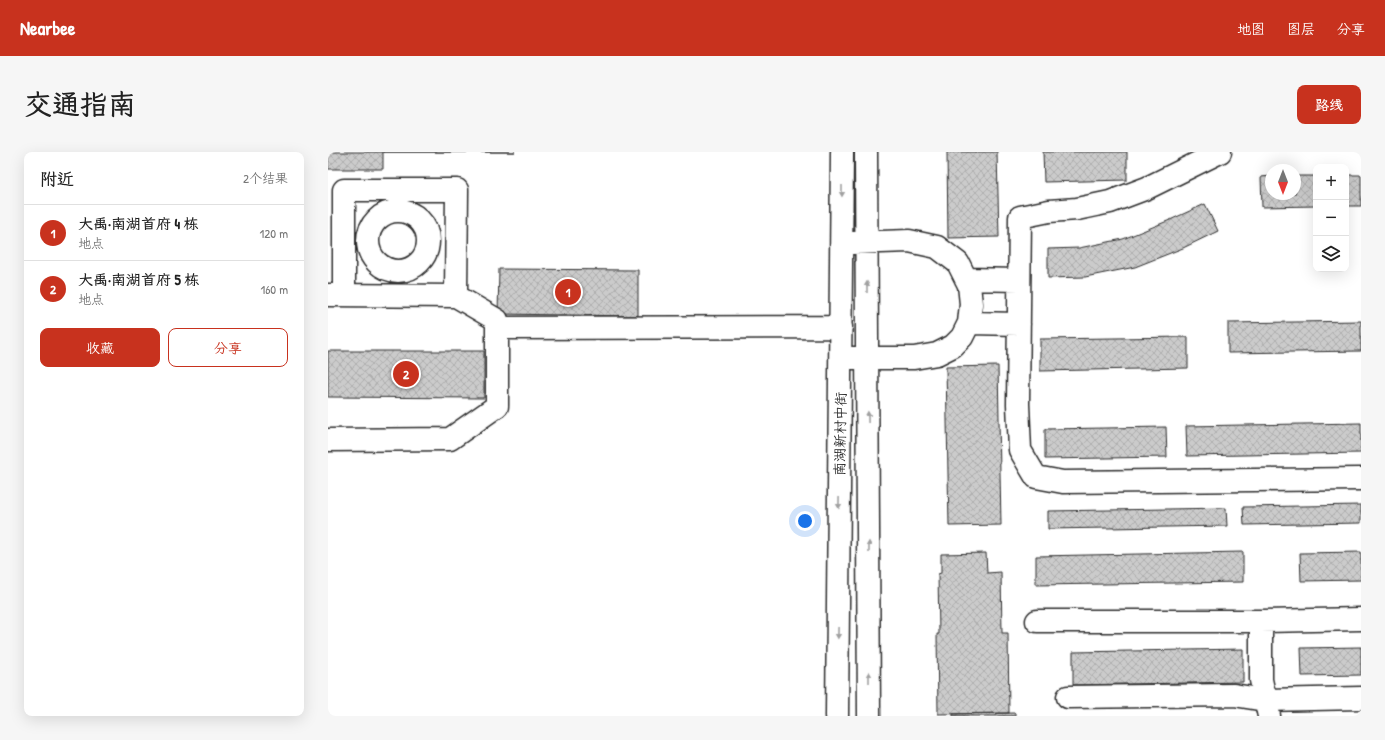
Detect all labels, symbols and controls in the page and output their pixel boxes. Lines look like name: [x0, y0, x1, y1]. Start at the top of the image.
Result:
text: Nearbee: [20, 15, 75, 41]
text: 地图: [1237, 19, 1265, 38]
text: 图层: [1287, 19, 1315, 38]
text: 分享: [1337, 19, 1365, 38]
text: 交通指南: [24, 85, 136, 123]
button: 路线: [1297, 85, 1361, 124]
north arrow: [1265, 164, 1301, 200]
map controls: [1313, 164, 1349, 272]
button: +: [1313, 164, 1349, 200]
text: 附近: [40, 167, 74, 190]
text: 2个结果: [243, 169, 288, 187]
one-way arrow: [839, 185, 845, 198]
button: −: [1313, 200, 1349, 236]
text: 大禹·南湖首府 4 栋: [78, 213, 199, 234]
text: 1: [51, 224, 55, 242]
text: 120 m: [260, 224, 288, 242]
text: 地点: [78, 234, 104, 252]
button: layers: [1313, 236, 1349, 272]
text: 大禹·南湖首府 5 栋: [78, 269, 199, 290]
pin: 1: [555, 277, 581, 307]
text: 2: [50, 280, 56, 298]
text: 160 m: [260, 280, 288, 298]
one-way arrow: [864, 280, 870, 293]
text: 地点: [78, 290, 104, 308]
button: 收藏: [40, 328, 160, 367]
button: 分享: [168, 328, 288, 367]
pin: 2: [393, 359, 419, 389]
street label: 南湖新村中街: [829, 392, 850, 476]
one-way arrow: [864, 411, 871, 423]
one-way arrow: [836, 497, 842, 510]
your location: [795, 511, 815, 531]
one-way arrow: [866, 540, 872, 553]
one-way arrow: [835, 627, 841, 640]
one-way arrow: [866, 670, 872, 683]

